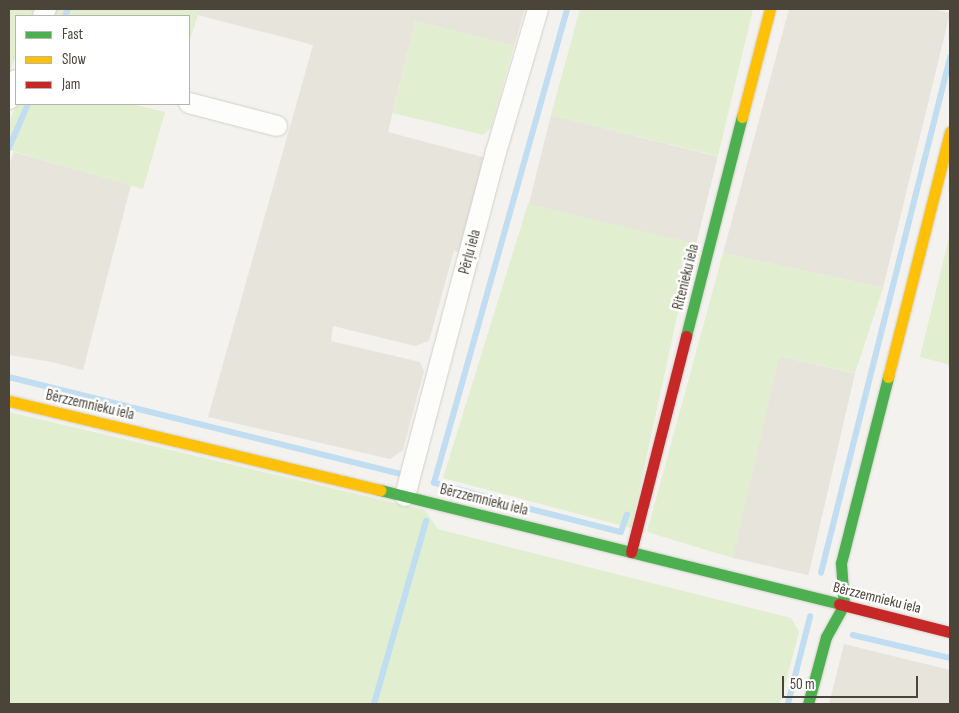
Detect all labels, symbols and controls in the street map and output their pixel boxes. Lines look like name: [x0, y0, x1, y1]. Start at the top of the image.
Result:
legend: [15, 15, 190, 105]
text: Fast: [62, 25, 83, 44]
text: Slow: [62, 50, 86, 69]
text: Jam: [62, 75, 80, 94]
street label: Pērļu iela: [455, 228, 485, 276]
street label: Ritenieku iela: [669, 242, 703, 312]
street label: Bērzzemnieku iela: [44, 386, 136, 424]
street label: Bērzzemnieku iela: [438, 480, 530, 520]
street label: Bērzzemnieku iela: [831, 578, 923, 618]
scale bar: [784, 666, 920, 698]
text: 50 m: [790, 675, 815, 694]

